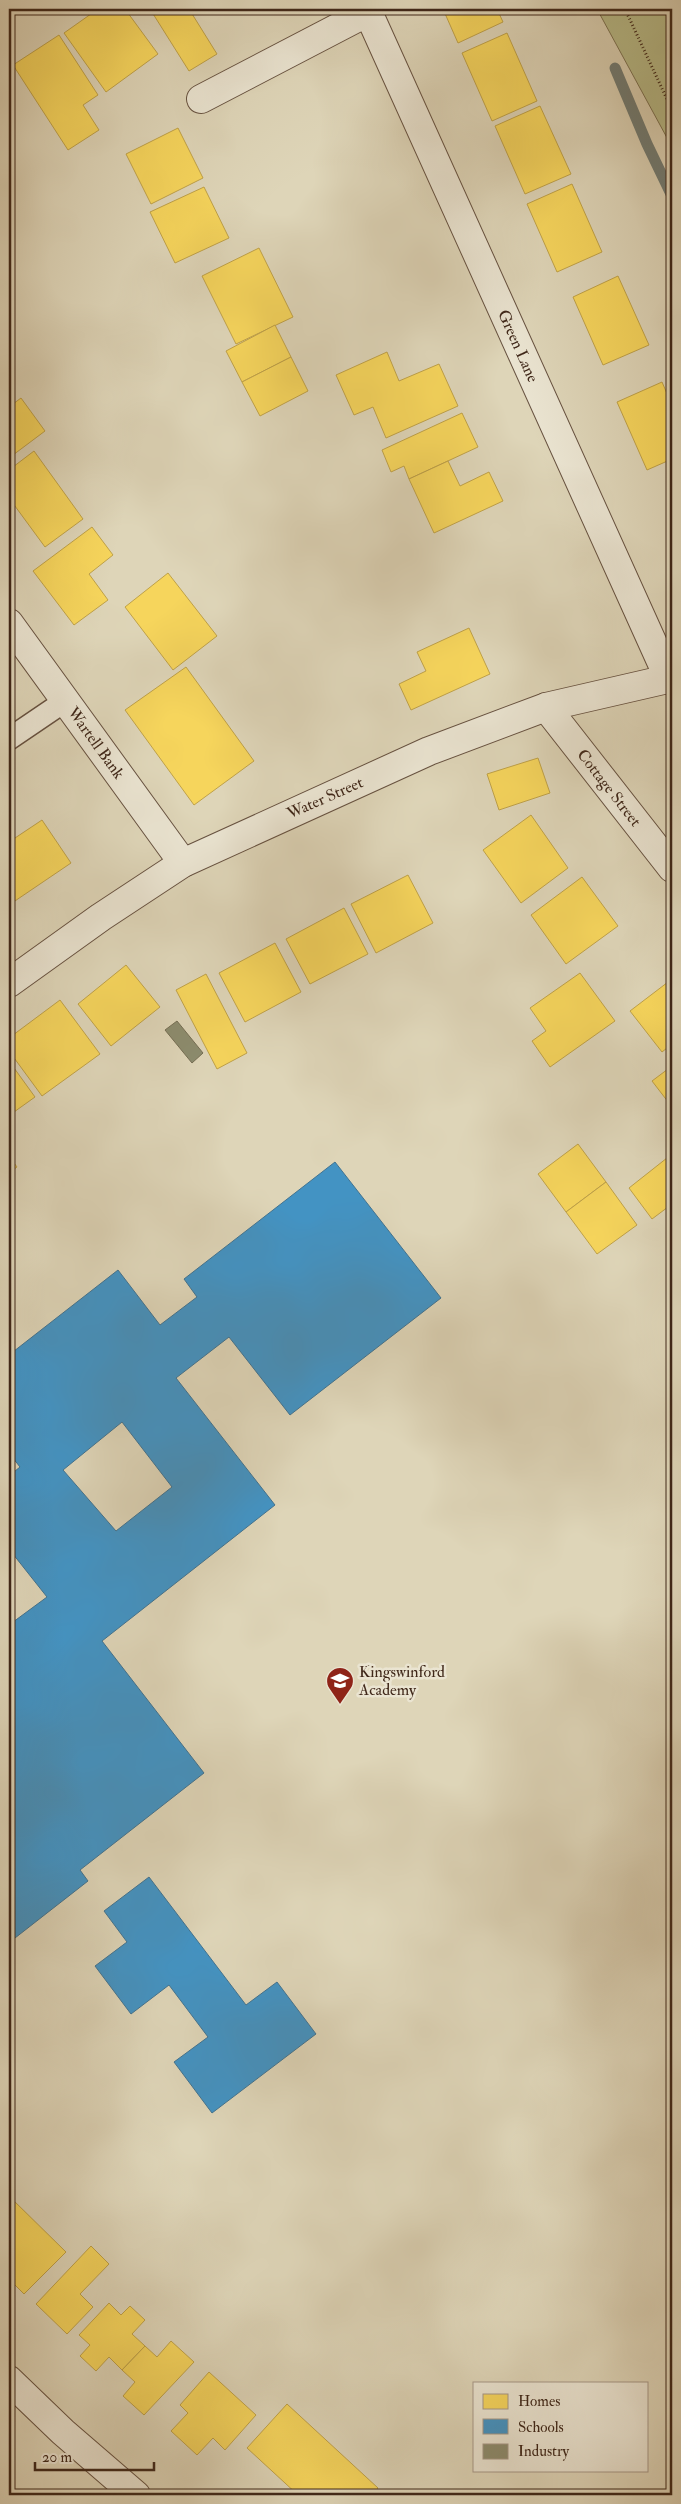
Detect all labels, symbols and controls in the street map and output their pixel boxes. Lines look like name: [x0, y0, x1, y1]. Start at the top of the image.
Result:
street label: Green Lane: [493, 307, 543, 386]
street label: Wartell Bank: [63, 702, 129, 783]
street label: Cottage Street: [573, 745, 645, 831]
street label: Water Street: [283, 772, 366, 824]
place label: Kingswinford Academy: [358, 1662, 445, 1700]
school or university icon: Kingswinford Academy: [325, 1666, 355, 1705]
legend: [473, 2382, 648, 2472]
text: Homes: [518, 2392, 560, 2411]
text: Schools: [518, 2418, 564, 2437]
scale bar: [35, 2439, 154, 2471]
text: Industry: [518, 2442, 569, 2461]
text: 20 m: [42, 2448, 72, 2467]

